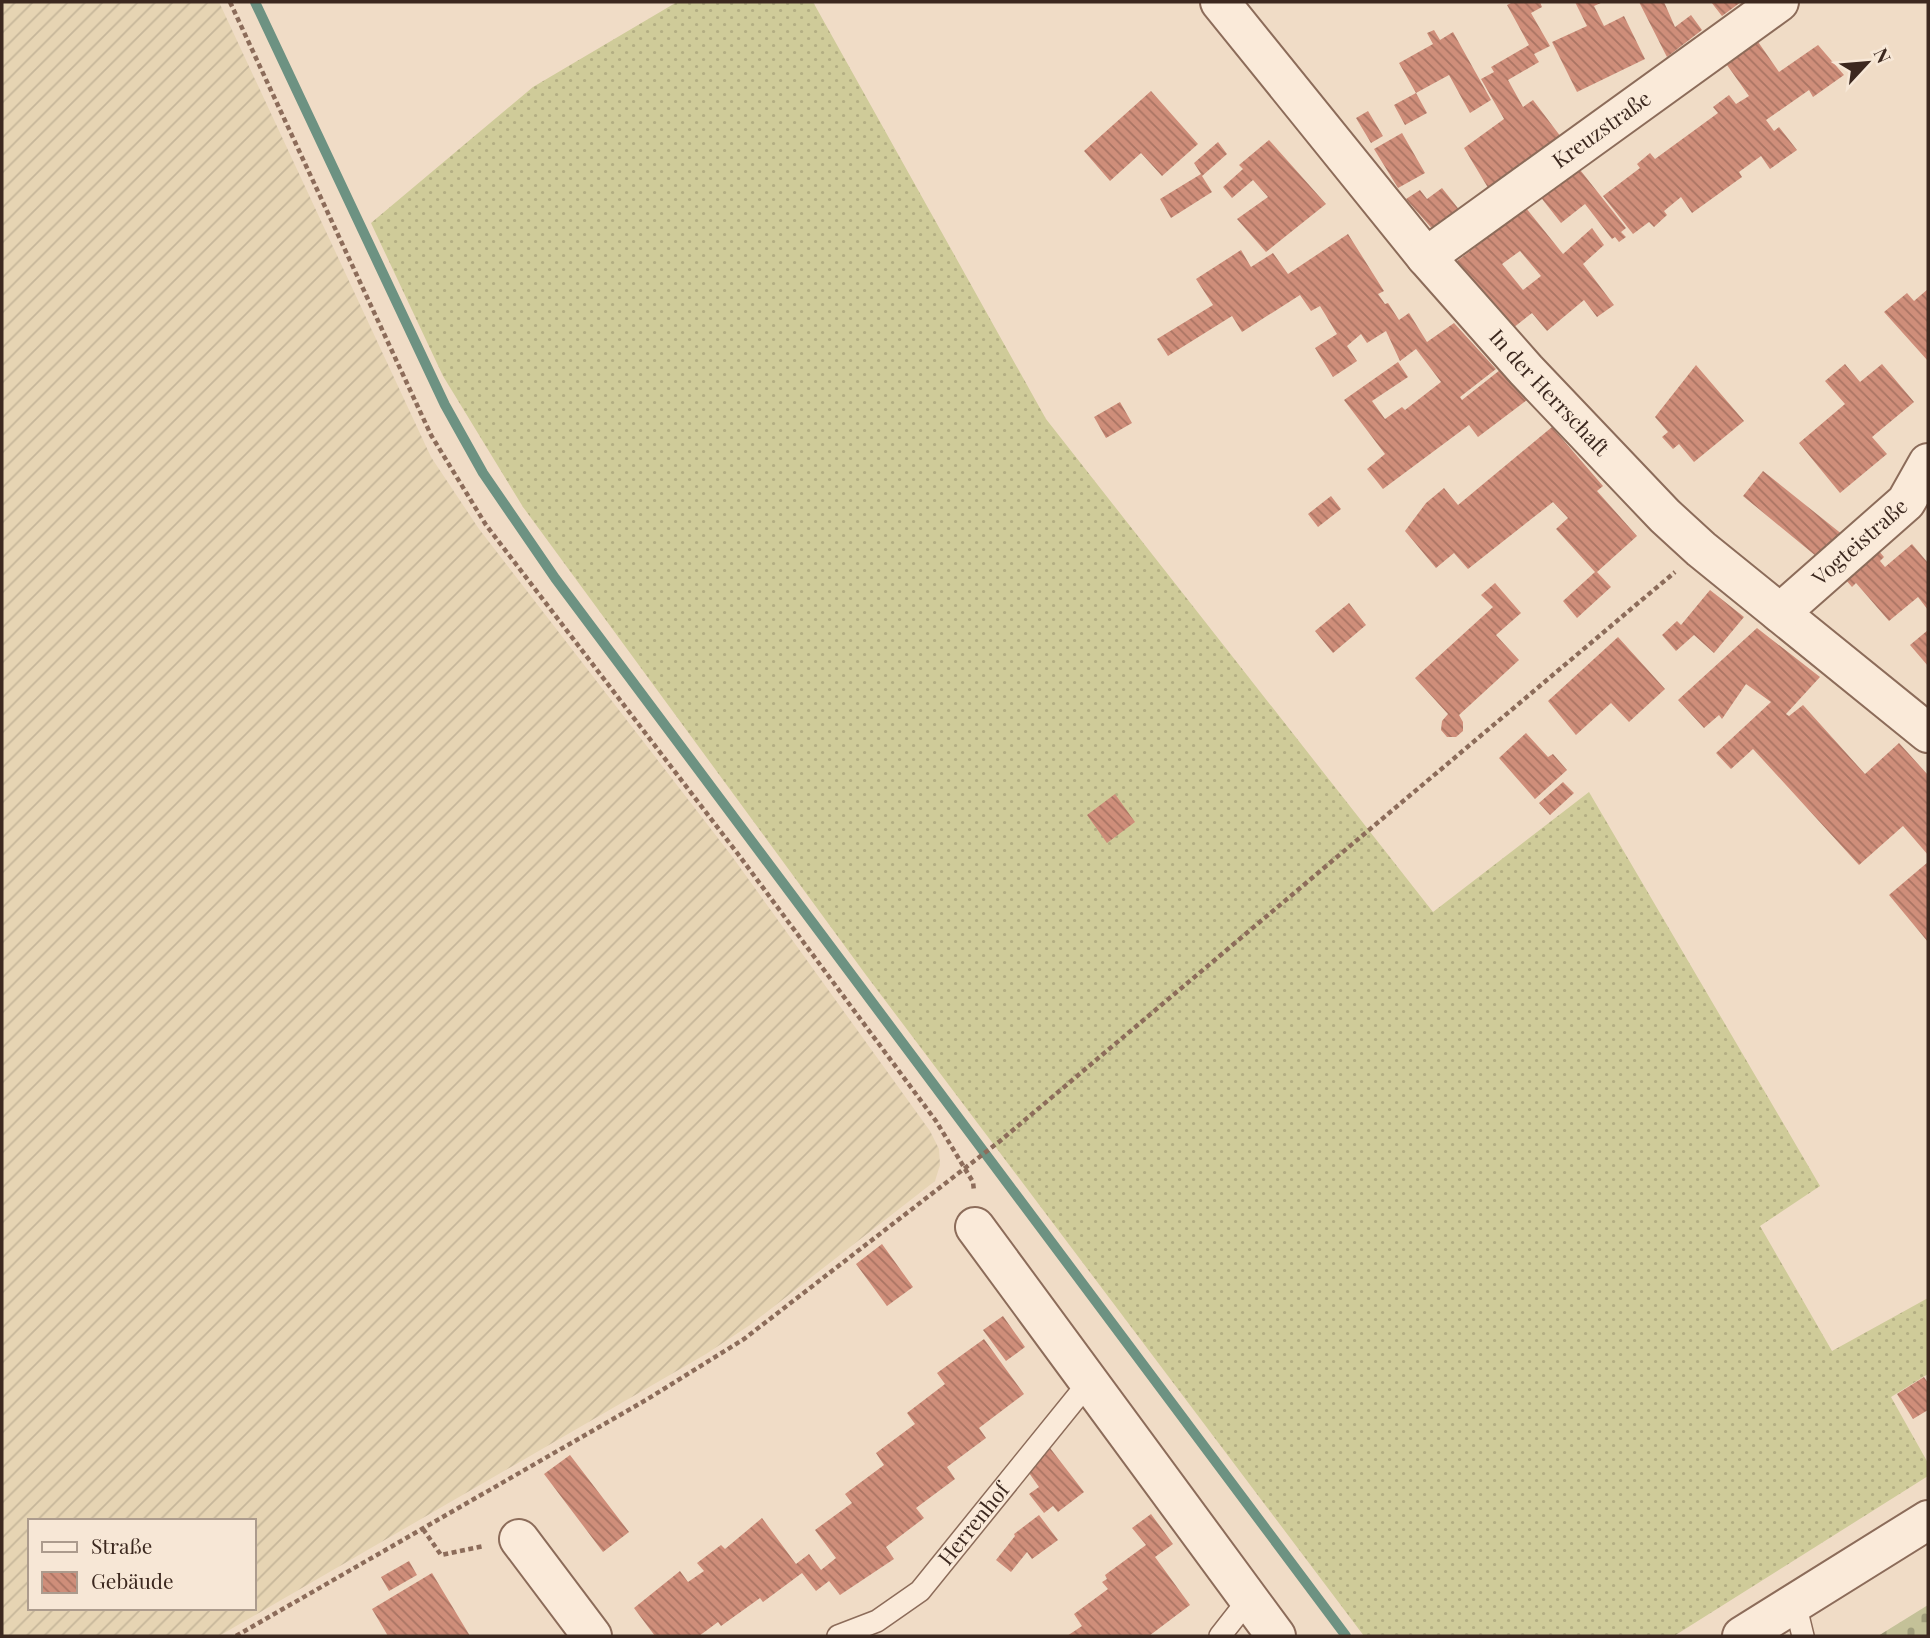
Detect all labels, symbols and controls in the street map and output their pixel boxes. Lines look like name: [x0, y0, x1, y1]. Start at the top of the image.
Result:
north arrow: [1832, 28, 1902, 98]
text: N: [1868, 43, 1898, 67]
street label: Kreuzstraße: [1546, 83, 1656, 173]
street label: In der Herrschaft: [1484, 322, 1617, 461]
street label: Vogteistraße: [1805, 491, 1913, 591]
street label: Herrenhof: [931, 1474, 1016, 1570]
legend: [28, 1519, 256, 1610]
text: Straße: [91, 1531, 152, 1559]
text: Gebäude: [91, 1566, 174, 1594]

